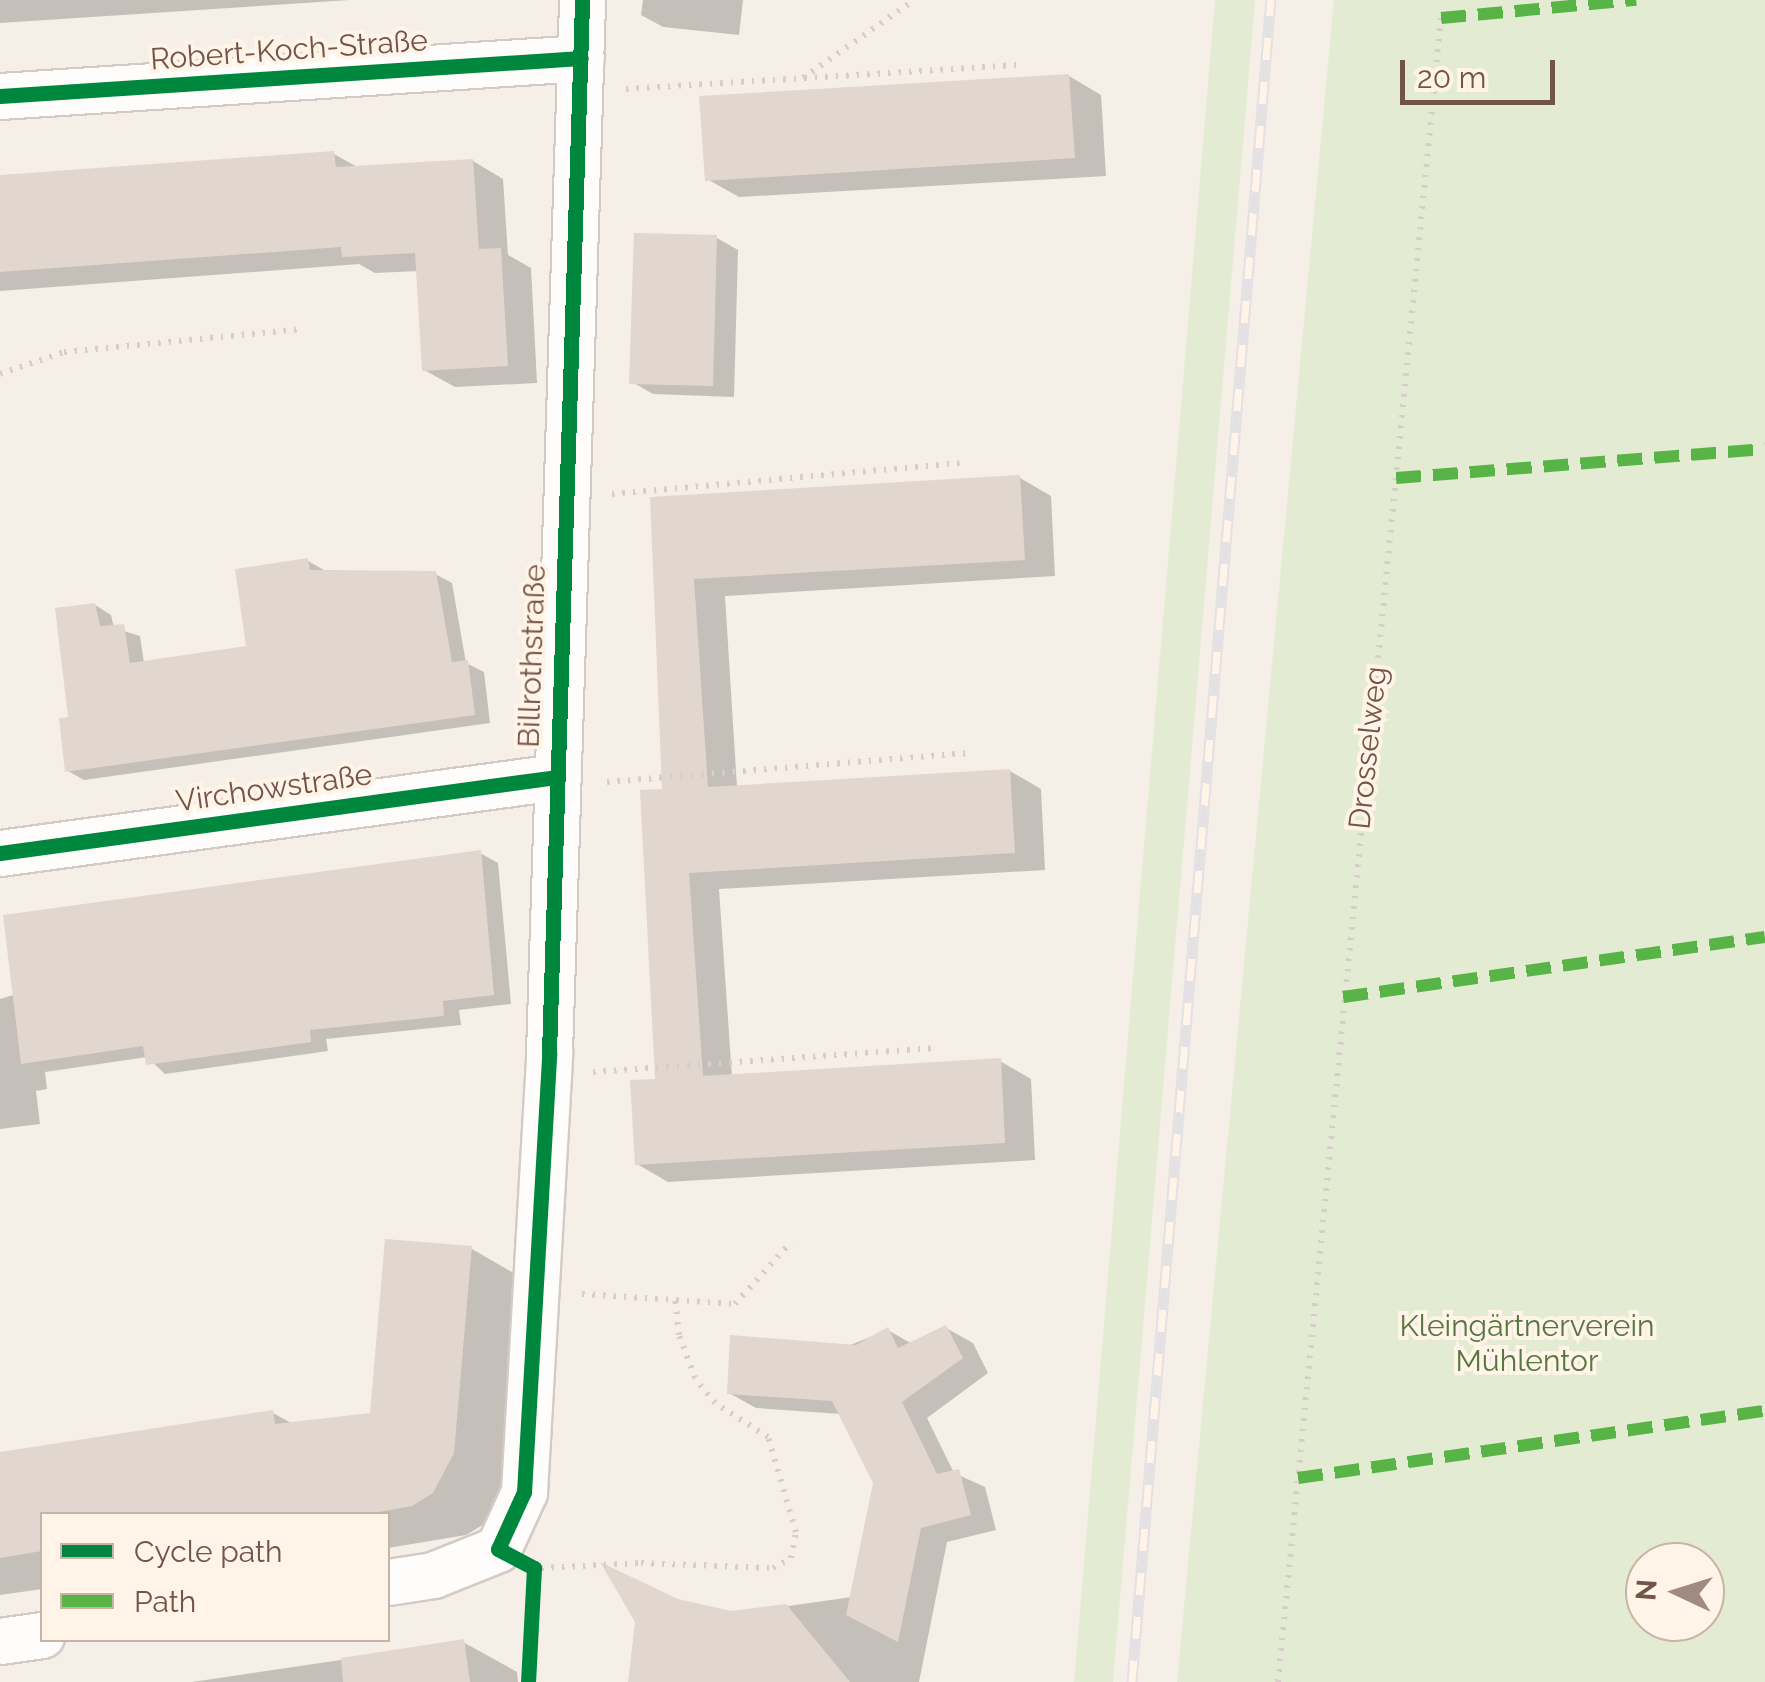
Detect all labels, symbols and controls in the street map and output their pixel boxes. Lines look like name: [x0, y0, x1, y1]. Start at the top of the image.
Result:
street label: Robert-Koch-Straße: [149, 22, 429, 78]
scale bar: [1405, 40, 1560, 102]
text: 20 m: [1417, 60, 1486, 95]
street label: Billrothstraße: [511, 564, 553, 748]
street label: Drosselweg: [1342, 665, 1394, 831]
street label: Virchowstraße: [174, 756, 374, 820]
park label: Kleingärtnerverein Mühlentor: [1400, 1308, 1654, 1378]
legend: [40, 1512, 390, 1642]
text: Cycle path: [134, 1534, 282, 1569]
north arrow: [1625, 1542, 1725, 1642]
text: N: [1629, 1578, 1664, 1602]
text: Path: [134, 1584, 196, 1619]

